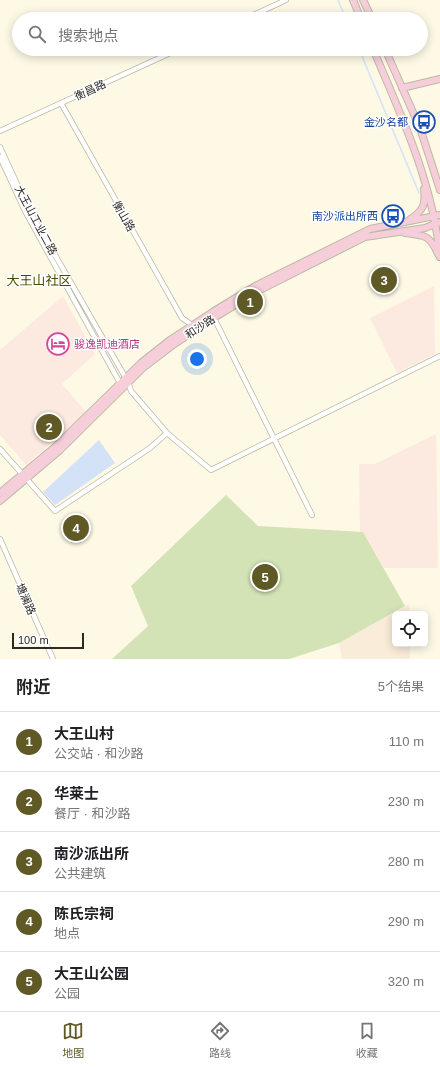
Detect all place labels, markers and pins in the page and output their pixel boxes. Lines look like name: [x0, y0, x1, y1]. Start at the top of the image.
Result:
bus stop icon: 金沙名都: [411, 109, 437, 135]
place label: 金沙名都: [364, 116, 408, 128]
bus stop icon: 南沙派出所西: [380, 203, 406, 229]
place label: 南沙派出所西: [312, 210, 378, 222]
pin: 3: [371, 265, 397, 295]
pin: 1: [237, 287, 263, 317]
hotel icon: 骏逸凯迪酒店: [45, 331, 71, 357]
place label: 骏逸凯迪酒店: [74, 338, 140, 350]
pin: 2: [36, 412, 62, 442]
pin: 4: [63, 513, 89, 543]
pin: 5: [252, 562, 278, 592]

